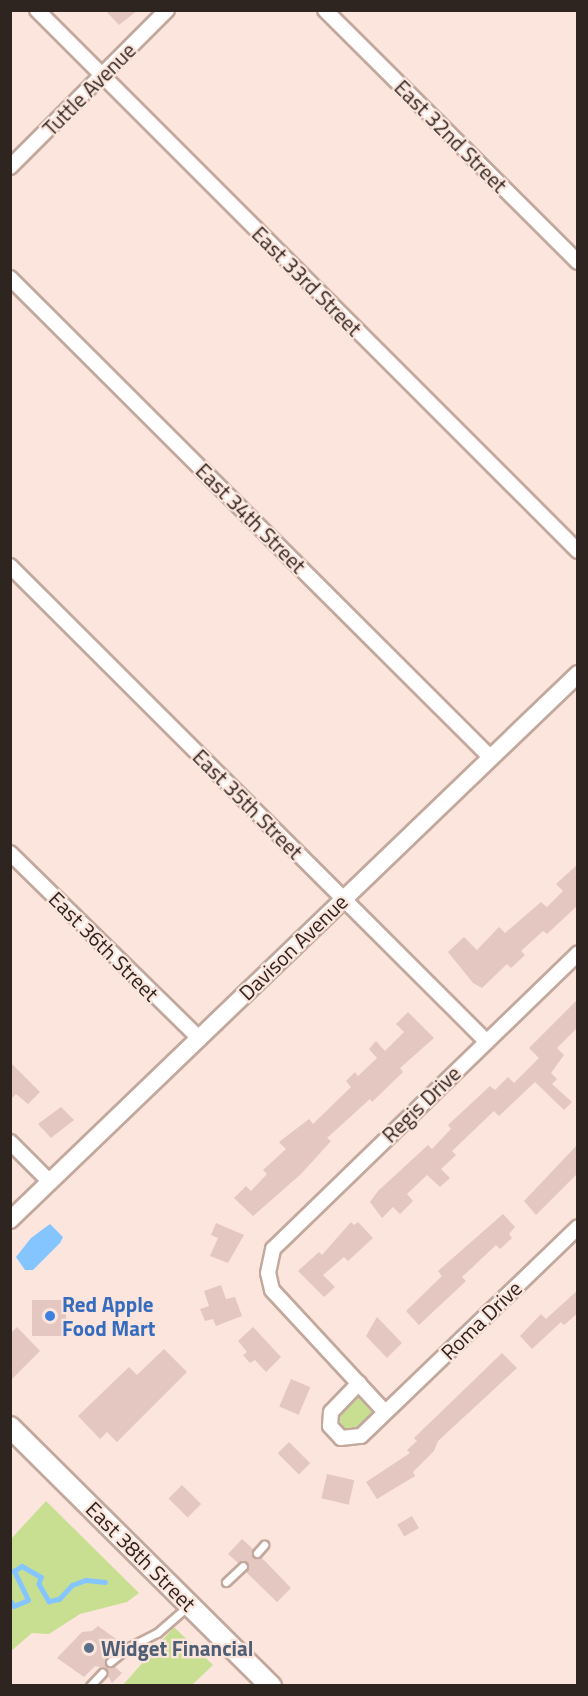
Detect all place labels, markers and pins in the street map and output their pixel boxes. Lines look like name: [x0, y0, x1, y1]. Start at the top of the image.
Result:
place label: Red Apple Food Mart: [62, 1291, 155, 1341]
marker: Red Apple Food Mart: [43, 1309, 57, 1323]
place label: Widget Financial: [101, 1635, 253, 1661]
marker: Widget Financial: [82, 1641, 96, 1655]

